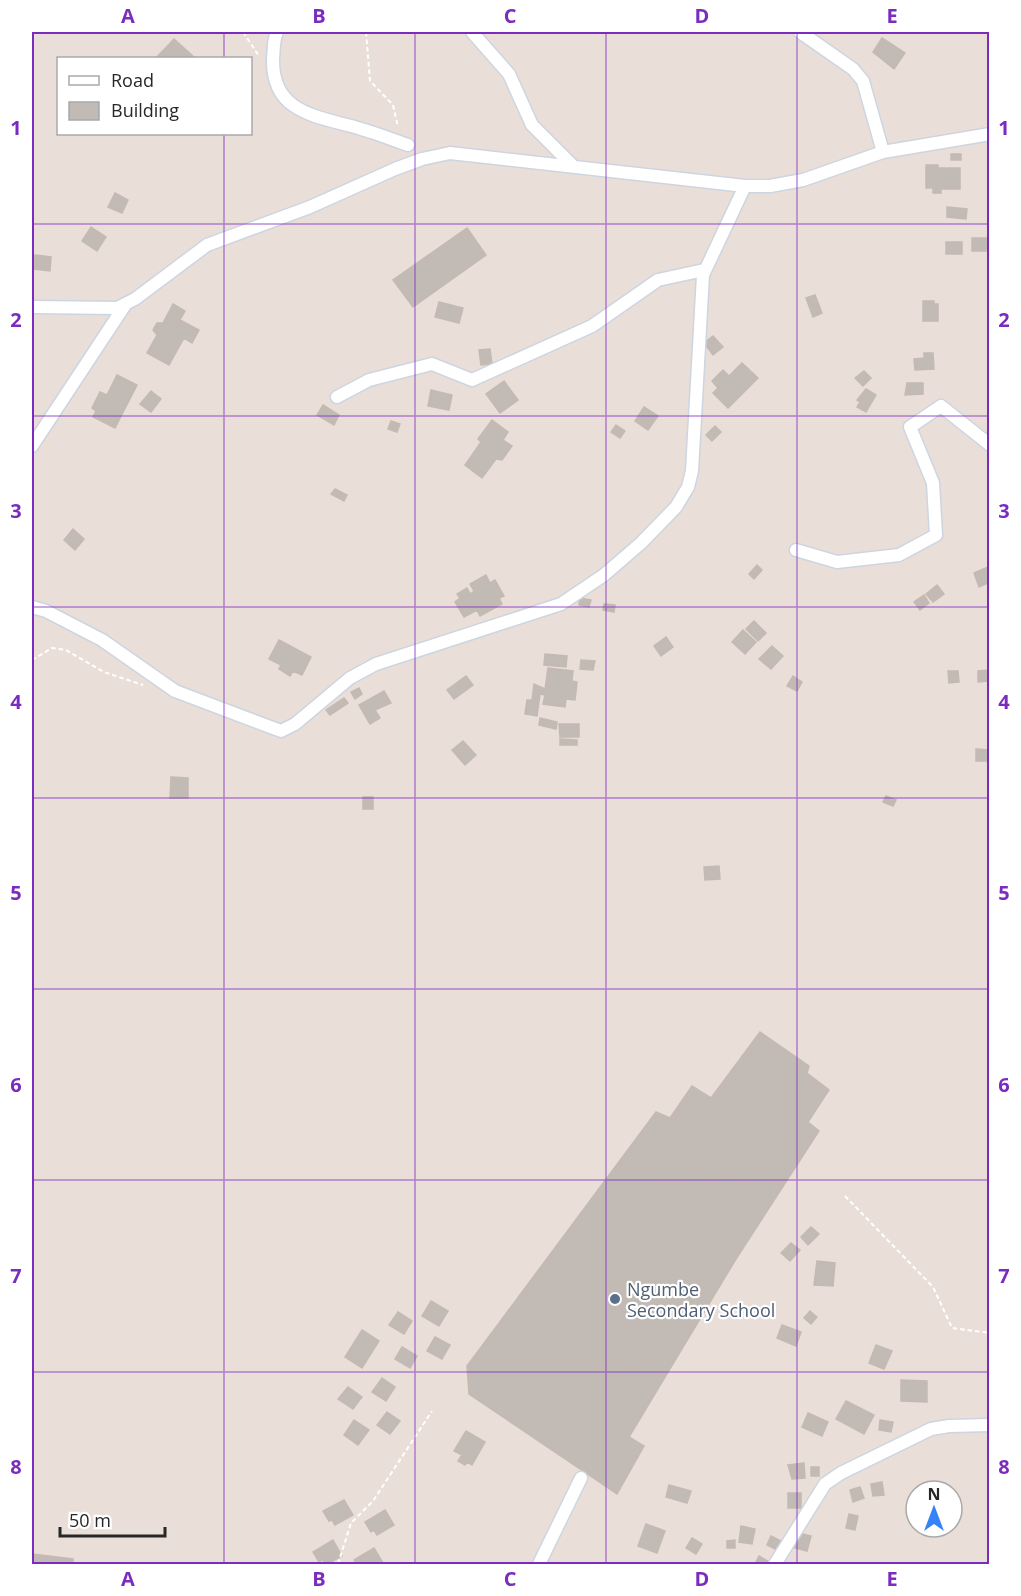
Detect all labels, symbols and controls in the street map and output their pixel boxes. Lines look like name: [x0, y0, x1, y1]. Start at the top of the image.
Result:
text: A: [121, 2, 135, 29]
text: B: [312, 2, 326, 29]
text: C: [504, 2, 517, 29]
text: D: [695, 2, 709, 29]
text: E: [886, 2, 898, 29]
legend: [57, 57, 252, 135]
text: Road: [111, 68, 154, 92]
text: Building: [111, 98, 179, 122]
text: 1: [10, 114, 22, 141]
text: 1: [998, 114, 1010, 141]
text: 2: [10, 306, 22, 333]
text: 2: [998, 306, 1010, 333]
text: 3: [10, 497, 22, 524]
text: 3: [998, 497, 1010, 524]
text: 4: [10, 688, 22, 715]
text: 4: [998, 688, 1010, 715]
text: 5: [10, 879, 22, 906]
text: 5: [998, 879, 1010, 906]
text: 6: [10, 1071, 22, 1098]
text: 6: [998, 1071, 1010, 1098]
text: 7: [10, 1262, 22, 1289]
text: 7: [998, 1262, 1010, 1289]
place label: Ngumbe Secondary School: [627, 1277, 775, 1322]
marker: Ngumbe Secondary School: [608, 1292, 622, 1306]
text: 8: [10, 1453, 22, 1480]
text: 8: [998, 1453, 1010, 1480]
north arrow: [904, 1479, 964, 1539]
text: N: [927, 1483, 941, 1505]
scale bar: [60, 1500, 165, 1538]
text: 50 m: [69, 1508, 111, 1532]
text: A: [121, 1565, 135, 1592]
text: B: [312, 1565, 326, 1592]
text: C: [504, 1565, 517, 1592]
text: D: [695, 1565, 709, 1592]
text: E: [886, 1565, 898, 1592]

